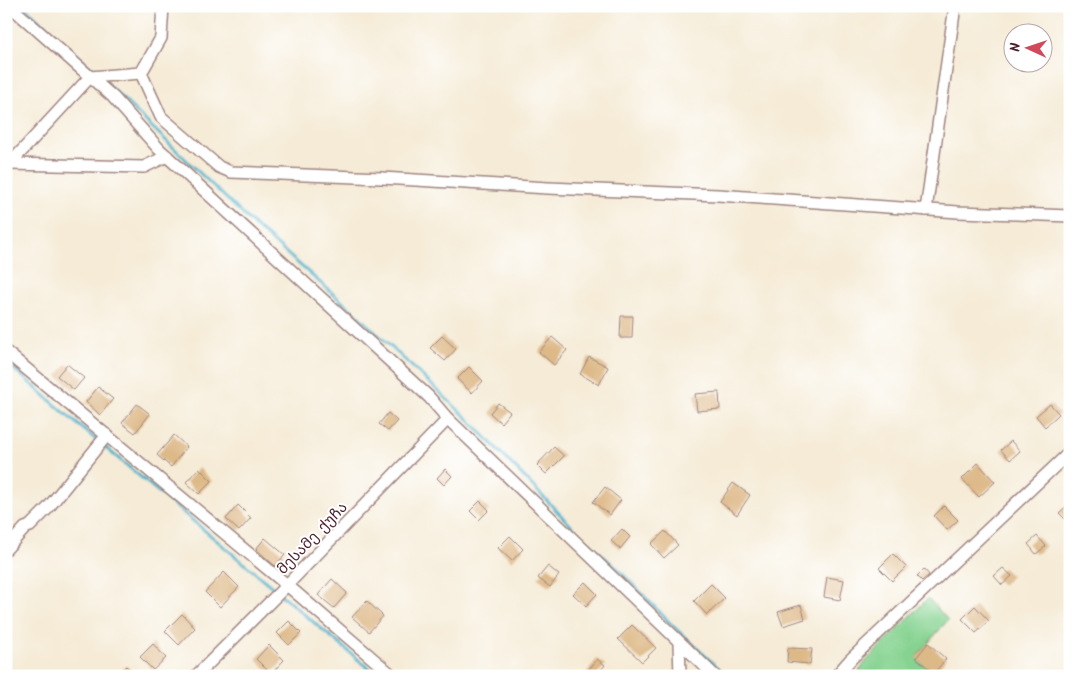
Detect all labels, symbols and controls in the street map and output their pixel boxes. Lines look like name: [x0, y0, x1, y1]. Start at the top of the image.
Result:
north arrow: [1004, 22, 1054, 72]
text: N: [1005, 42, 1027, 52]
street label: მესამე ქუჩა: [272, 497, 354, 581]

